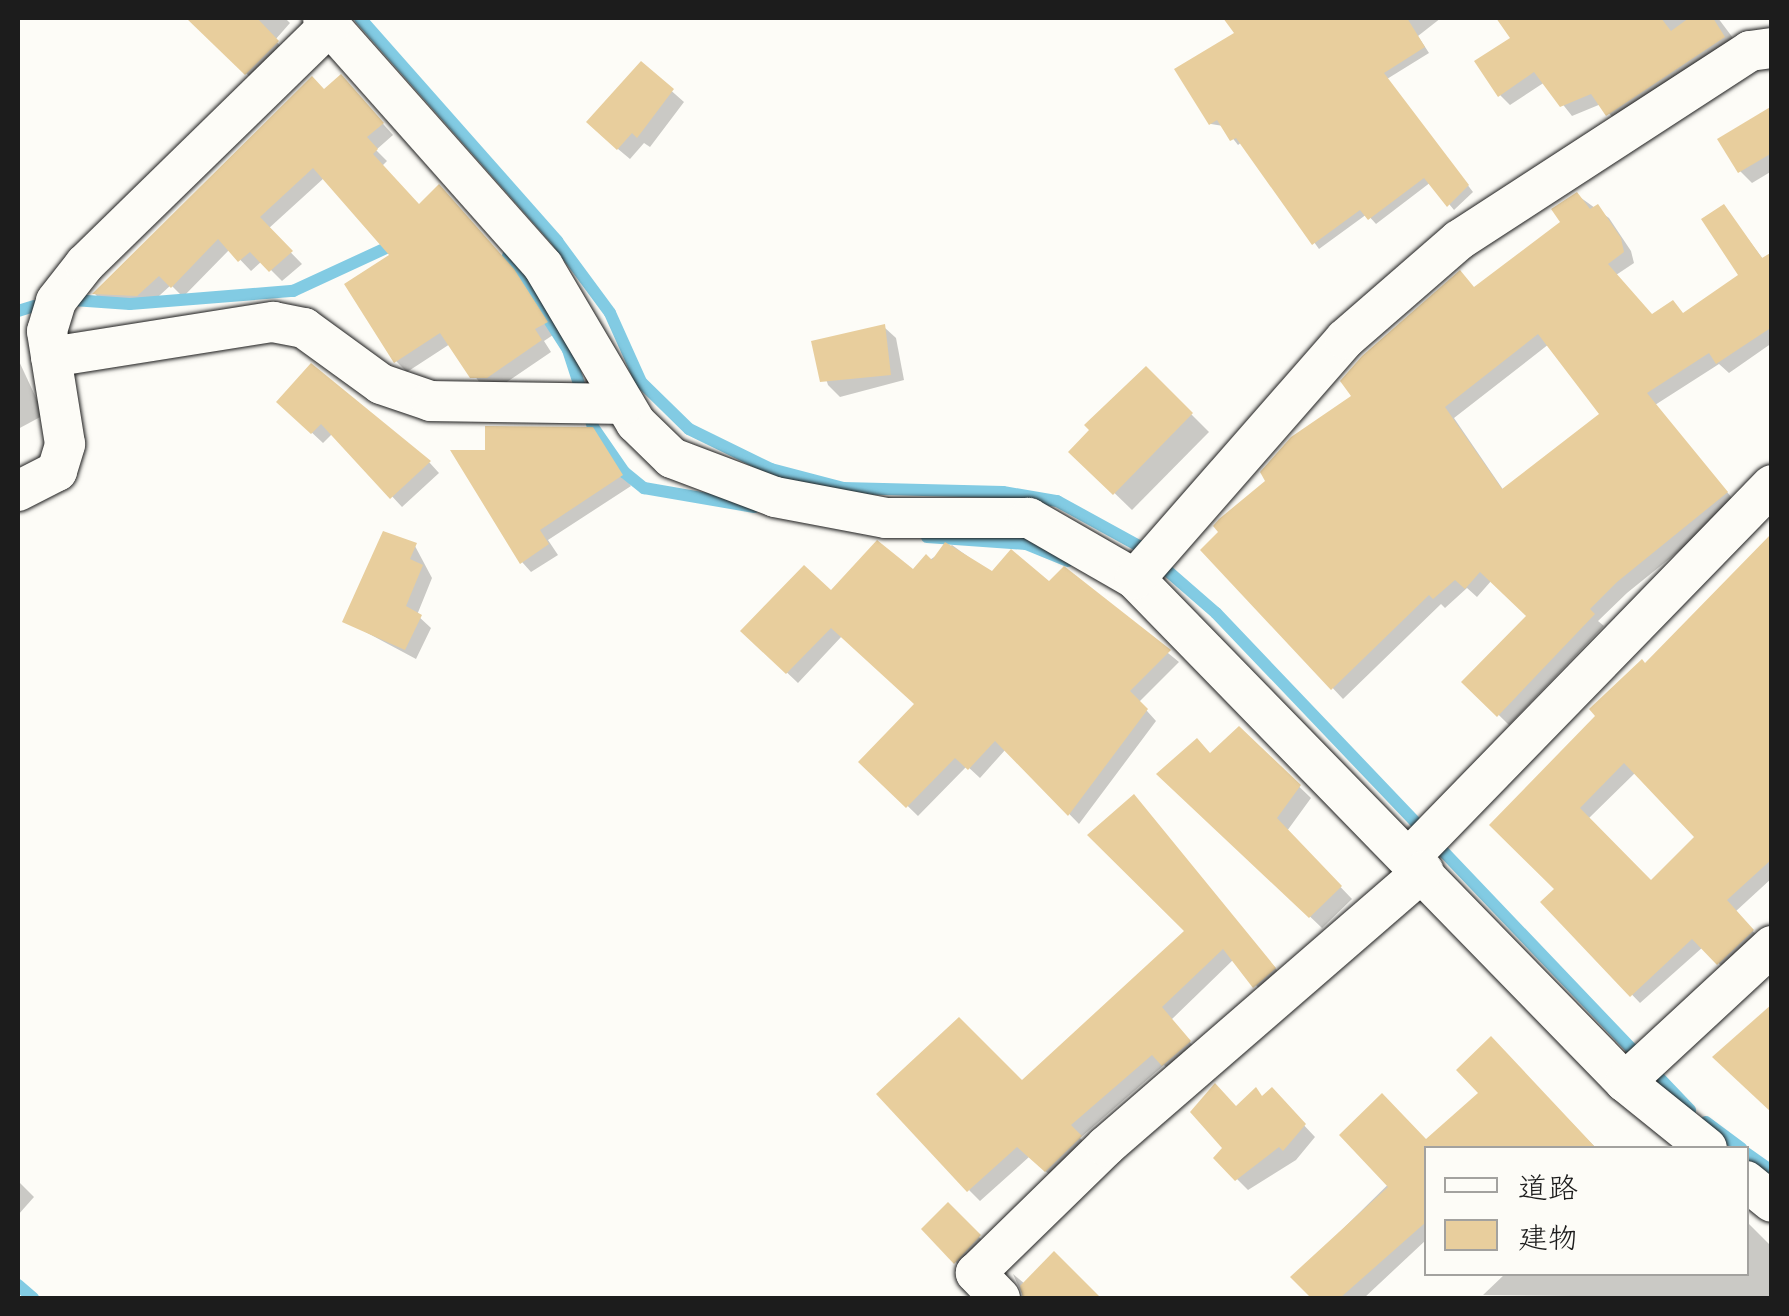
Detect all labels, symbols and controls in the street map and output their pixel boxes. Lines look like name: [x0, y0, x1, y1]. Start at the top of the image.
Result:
legend: [1424, 1146, 1749, 1276]
text: 道路: [1518, 1169, 1578, 1207]
text: 建物: [1518, 1219, 1578, 1257]

